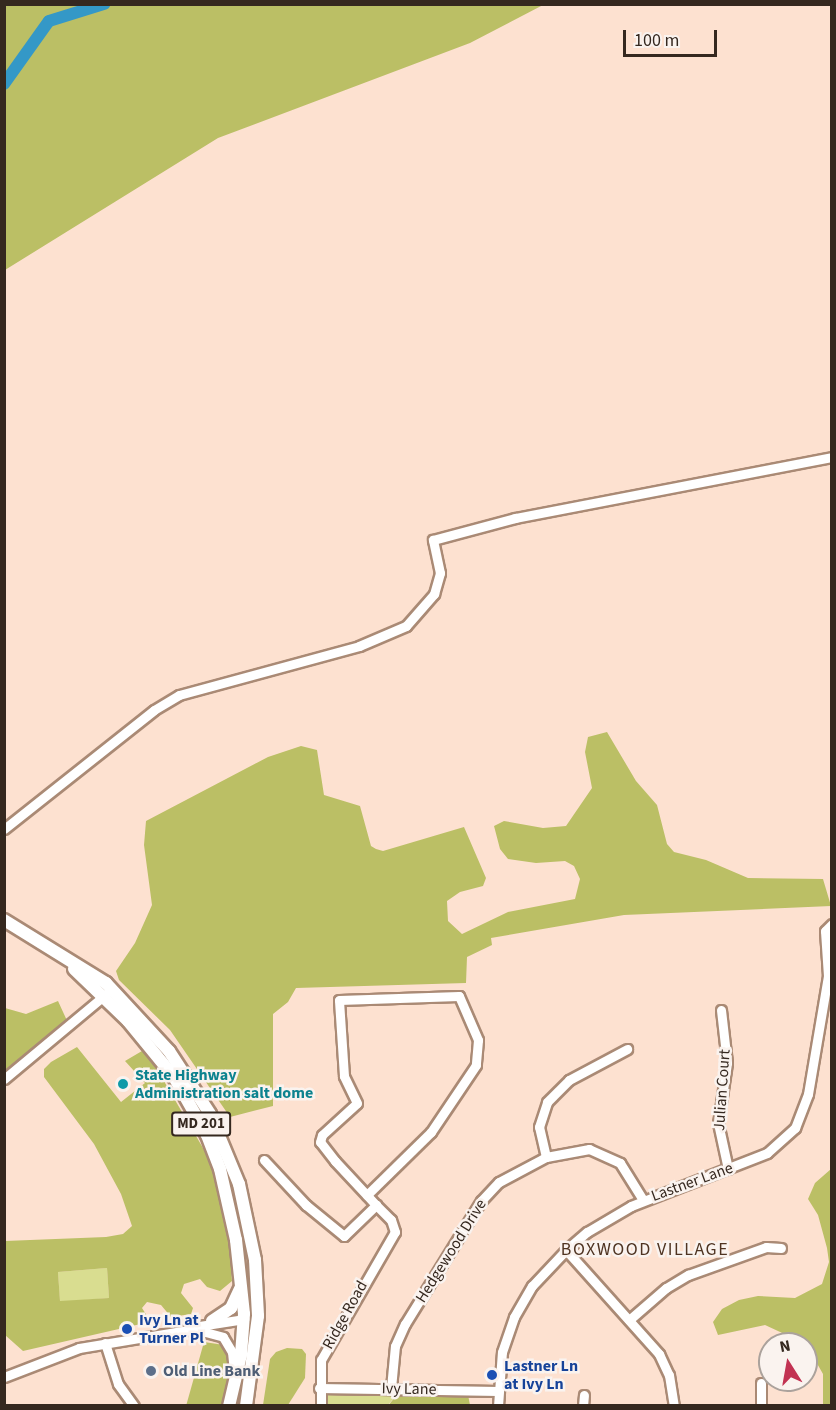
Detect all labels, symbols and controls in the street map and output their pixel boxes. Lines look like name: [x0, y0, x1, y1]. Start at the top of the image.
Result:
scale bar: [626, 18, 720, 56]
text: 100 m: [634, 28, 679, 53]
street label: Julian Court: [710, 1048, 734, 1132]
place label: State Highway Administration salt dome: [135, 1065, 313, 1103]
marker: State Highway Administration salt dome: [116, 1077, 130, 1091]
road number: MD 201: [171, 1112, 231, 1136]
street label: Lastner Lane: [648, 1158, 736, 1206]
street label: Hedgewood Drive: [411, 1196, 491, 1306]
district label: BOXWOOD VILLAGE: [561, 1239, 729, 1261]
street label: Ridge Road: [318, 1277, 372, 1353]
place label: Ivy Ln at Turner Pl: [139, 1310, 204, 1348]
marker: Ivy Ln at Turner Pl: [120, 1322, 134, 1336]
north arrow: [758, 1332, 818, 1392]
text: N: [778, 1334, 792, 1358]
place label: Lastner Ln at Ivy Ln: [504, 1356, 578, 1394]
place label: Old Line Bank: [163, 1361, 260, 1381]
marker: Old Line Bank: [144, 1364, 158, 1378]
marker: Lastner Ln at Ivy Ln: [485, 1368, 499, 1382]
street label: Ivy Lane: [381, 1379, 437, 1399]

